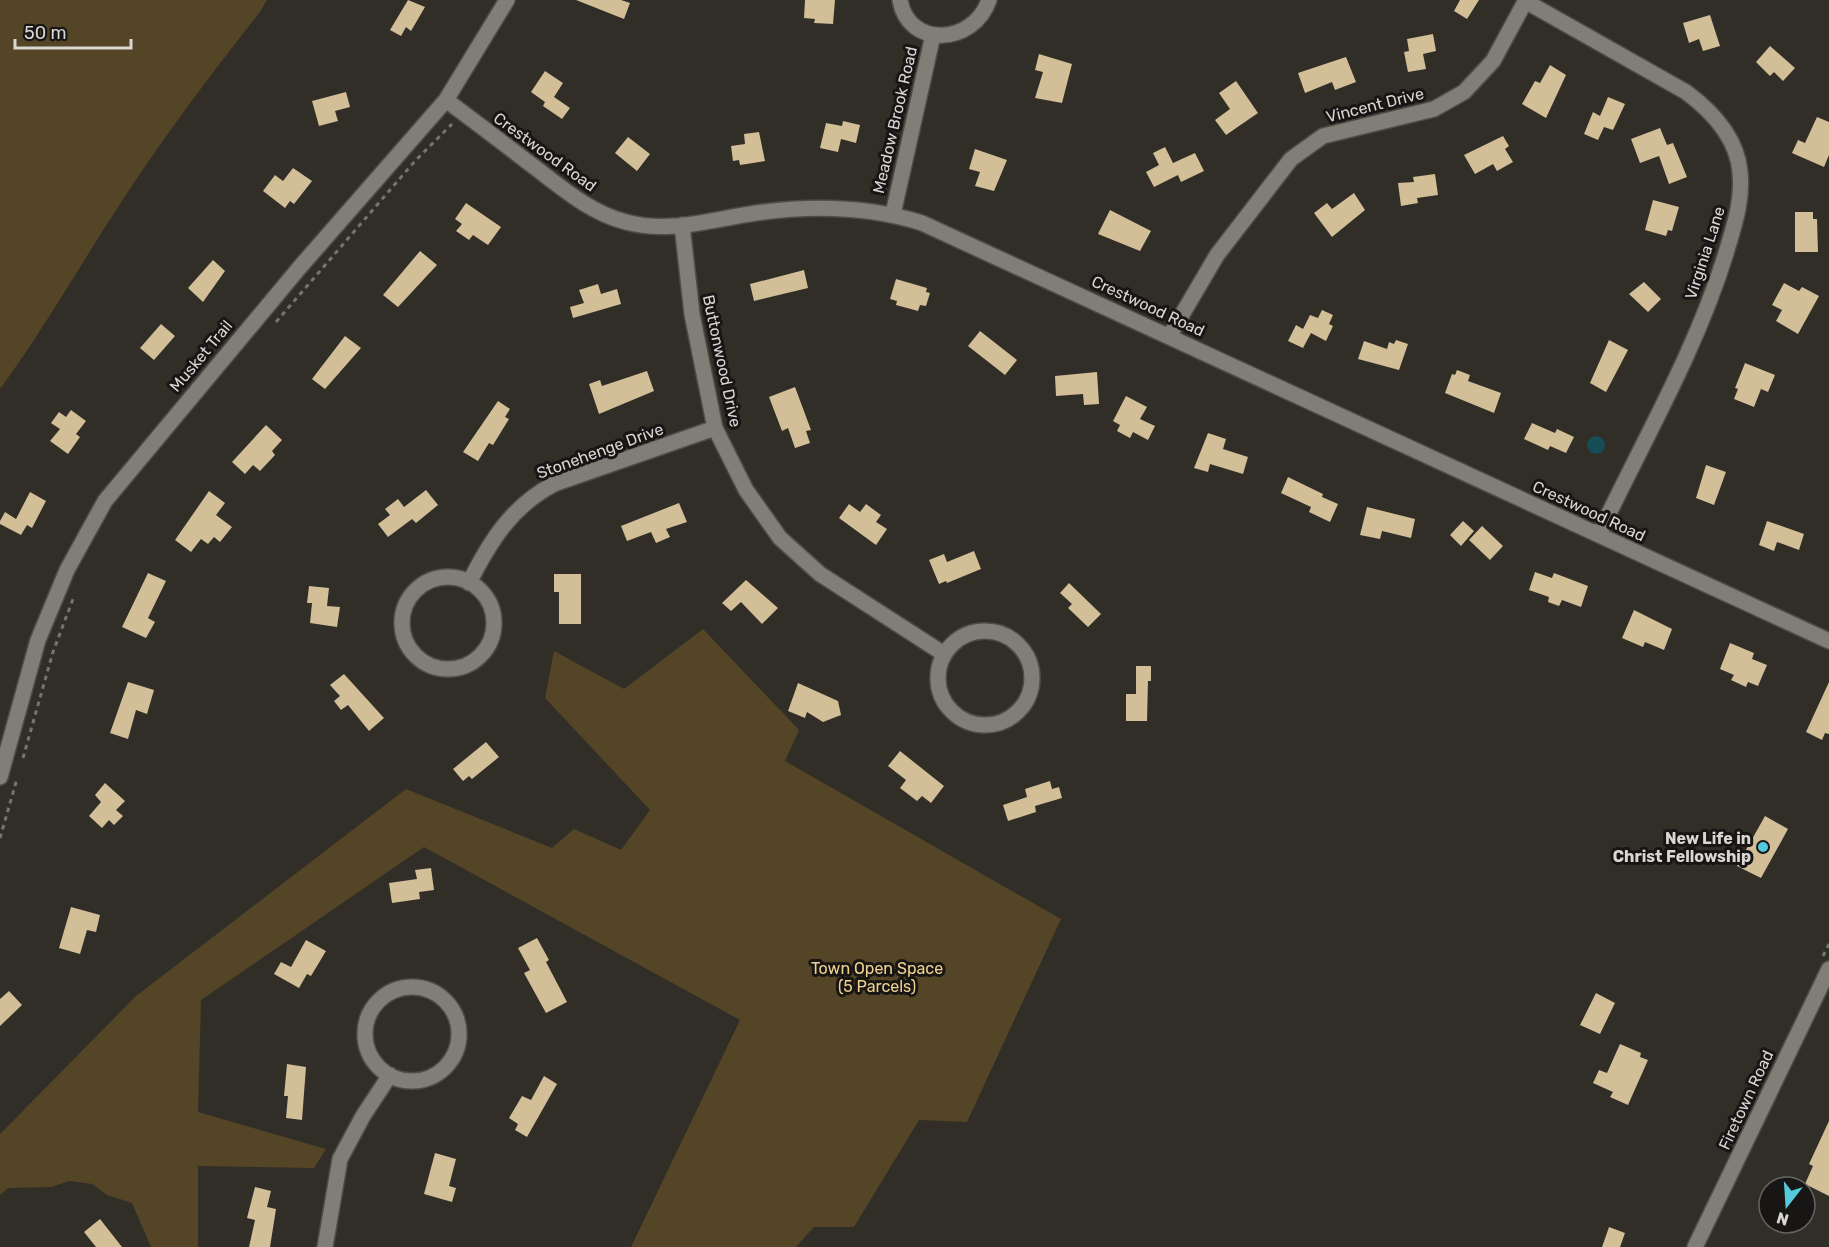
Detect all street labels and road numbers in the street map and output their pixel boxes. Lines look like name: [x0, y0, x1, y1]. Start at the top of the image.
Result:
street label: Meadow Brook Road: [869, 45, 921, 195]
street label: Vincent Drive: [1324, 84, 1426, 126]
street label: Crestwood Road: [490, 108, 600, 196]
street label: Virginia Lane: [1681, 204, 1729, 302]
street label: Crestwood Road: [1089, 272, 1207, 340]
street label: Buttonwood Drive: [699, 293, 745, 429]
street label: Musket Trail: [166, 316, 236, 396]
street label: Stonehenge Drive: [534, 419, 666, 483]
street label: Crestwood Road: [1530, 477, 1648, 545]
street label: Firetown Road: [1715, 1047, 1777, 1153]

